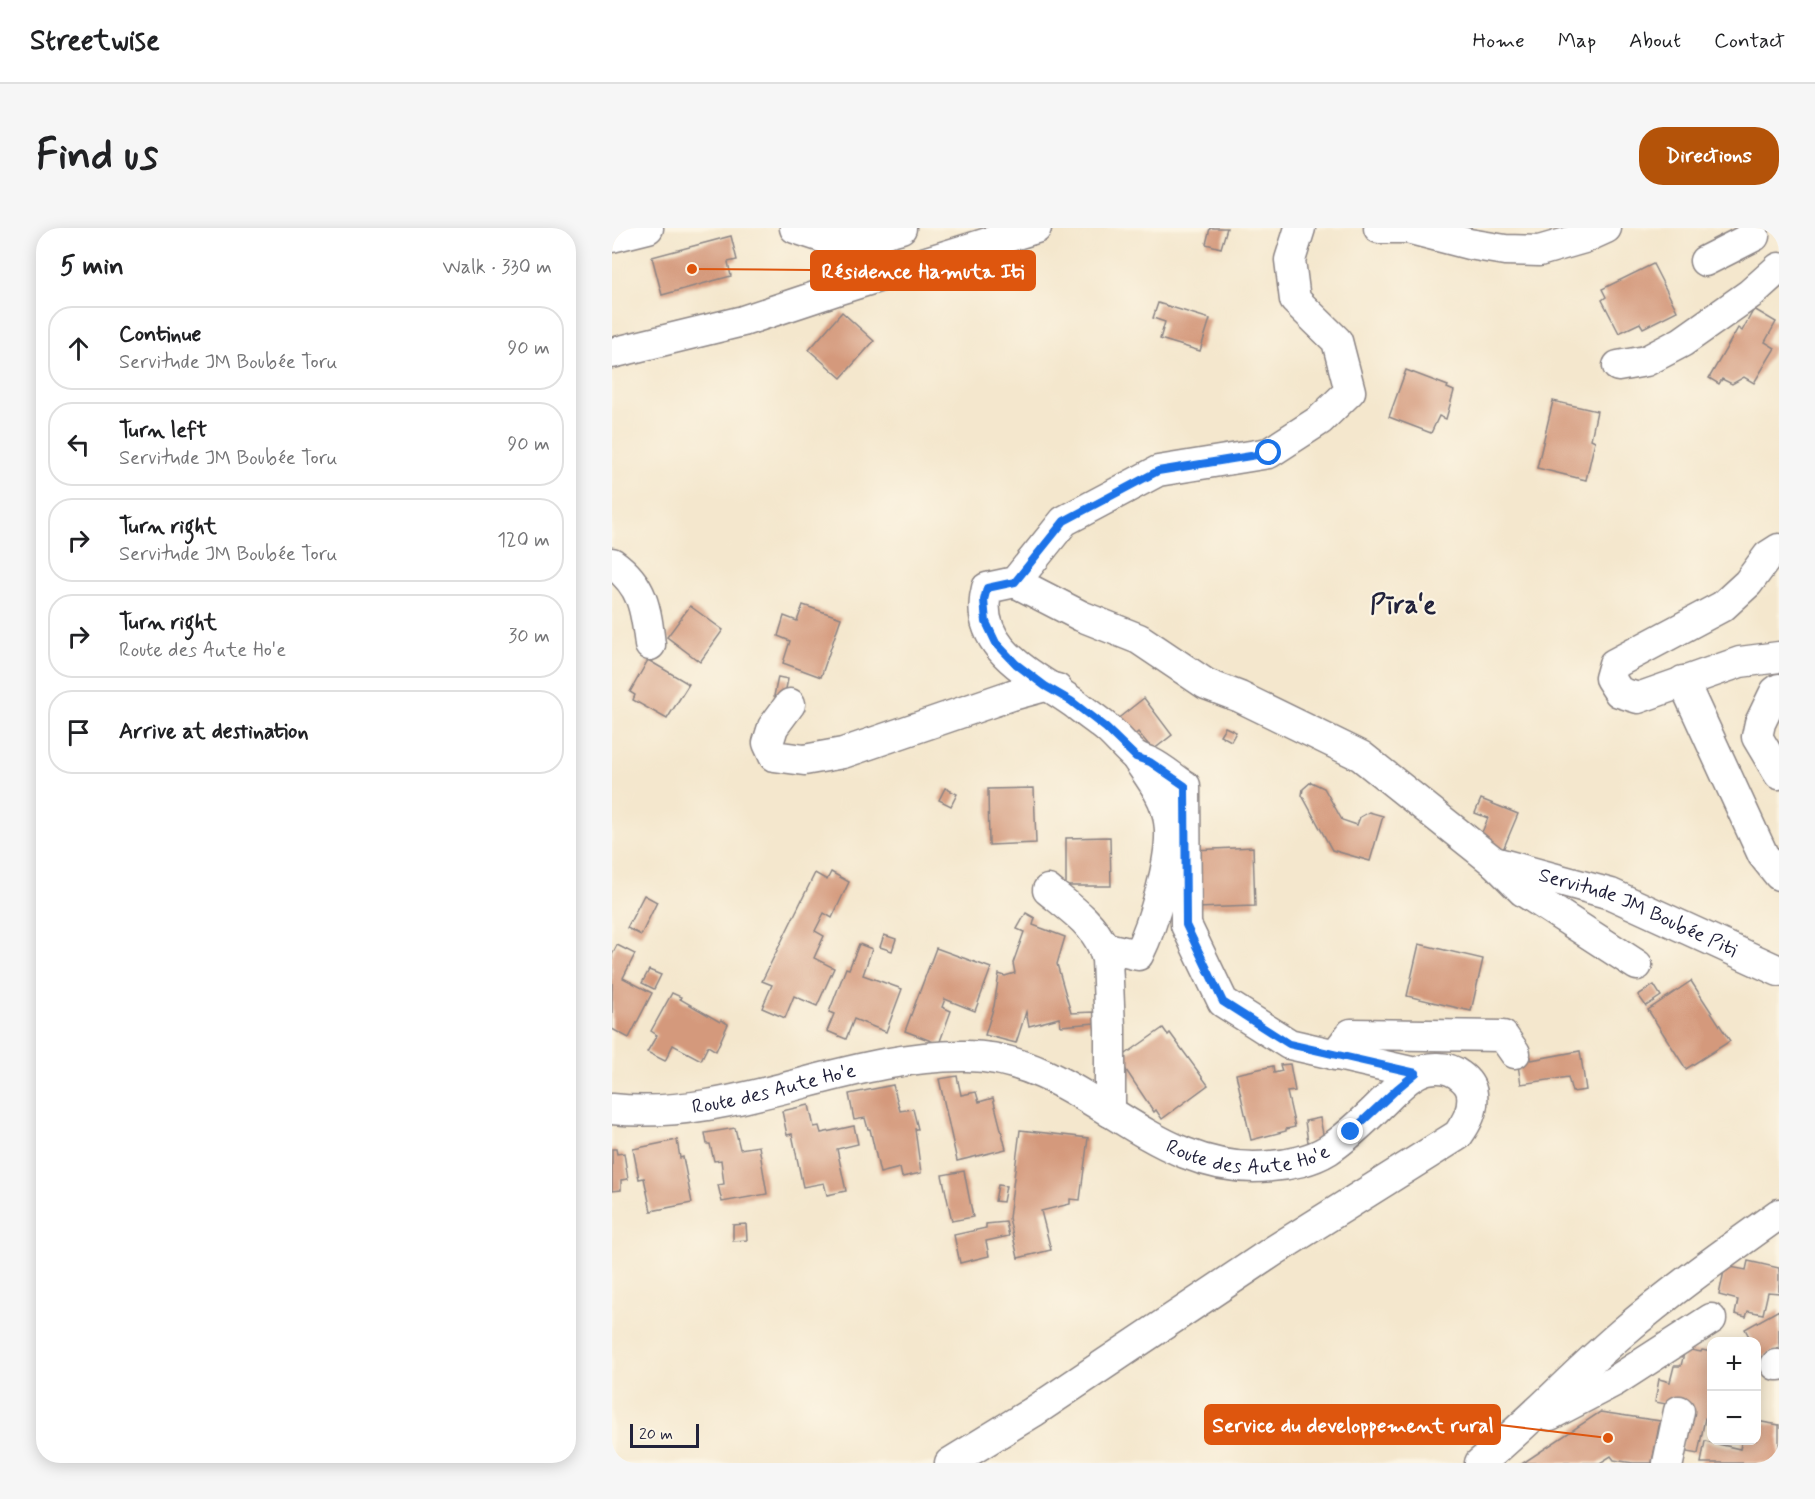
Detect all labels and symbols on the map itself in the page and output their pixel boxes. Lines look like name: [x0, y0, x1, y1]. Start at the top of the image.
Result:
callout: Résidence Hamuta Iti: [811, 251, 1035, 290]
text: Résidence Hamuta Iti: [822, 258, 1025, 286]
route start: [1255, 439, 1281, 465]
district label: Pīraʻe: [1370, 589, 1436, 623]
street label: Servitude JM Boubée Piti: [1536, 861, 1742, 964]
street label: Route des Aute Ho'e: [690, 1057, 858, 1121]
route end: [1337, 1118, 1363, 1144]
street label: Route des Aute Ho'e: [1161, 1133, 1335, 1180]
callout: Service du developpement rural: [1205, 1405, 1500, 1444]
text: Service du developpement rural: [1212, 1412, 1494, 1440]
scale bar: [630, 1421, 699, 1448]

